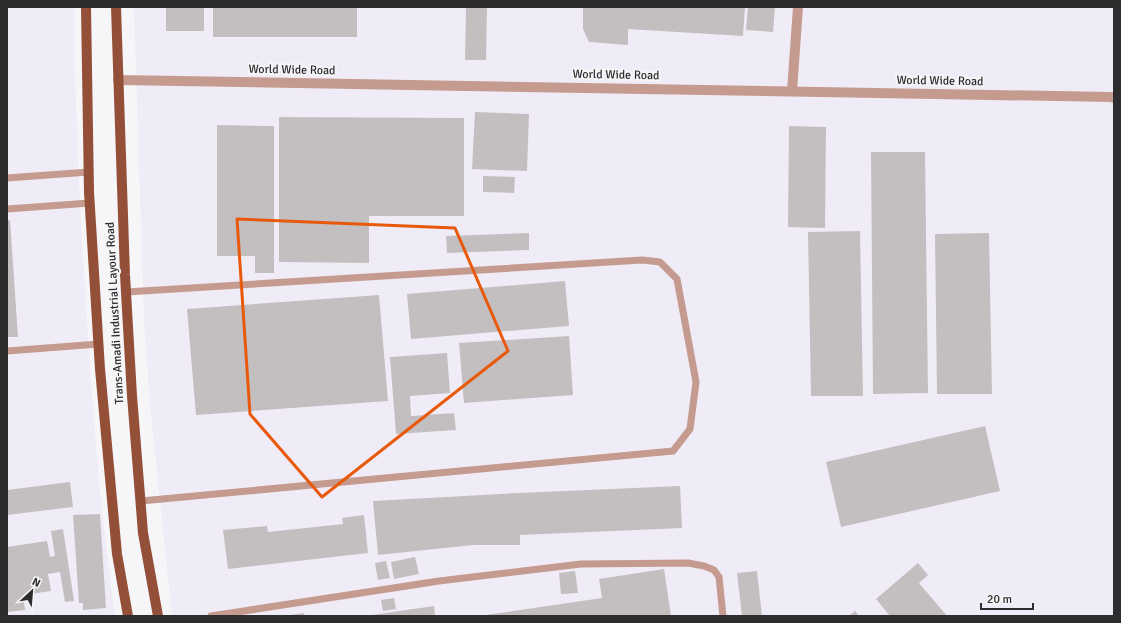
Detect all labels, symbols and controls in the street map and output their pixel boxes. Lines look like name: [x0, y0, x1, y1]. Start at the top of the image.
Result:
street label: World Wide Road: [248, 62, 336, 78]
street label: World Wide Road: [572, 67, 660, 83]
street label: World Wide Road: [896, 73, 984, 89]
street label: Trans-Amadi Industrial Layour Road: [103, 221, 127, 405]
north arrow: [12, 571, 52, 611]
text: N: [30, 575, 42, 590]
scale bar: [981, 585, 1033, 611]
text: 20 m: [987, 592, 1012, 607]

